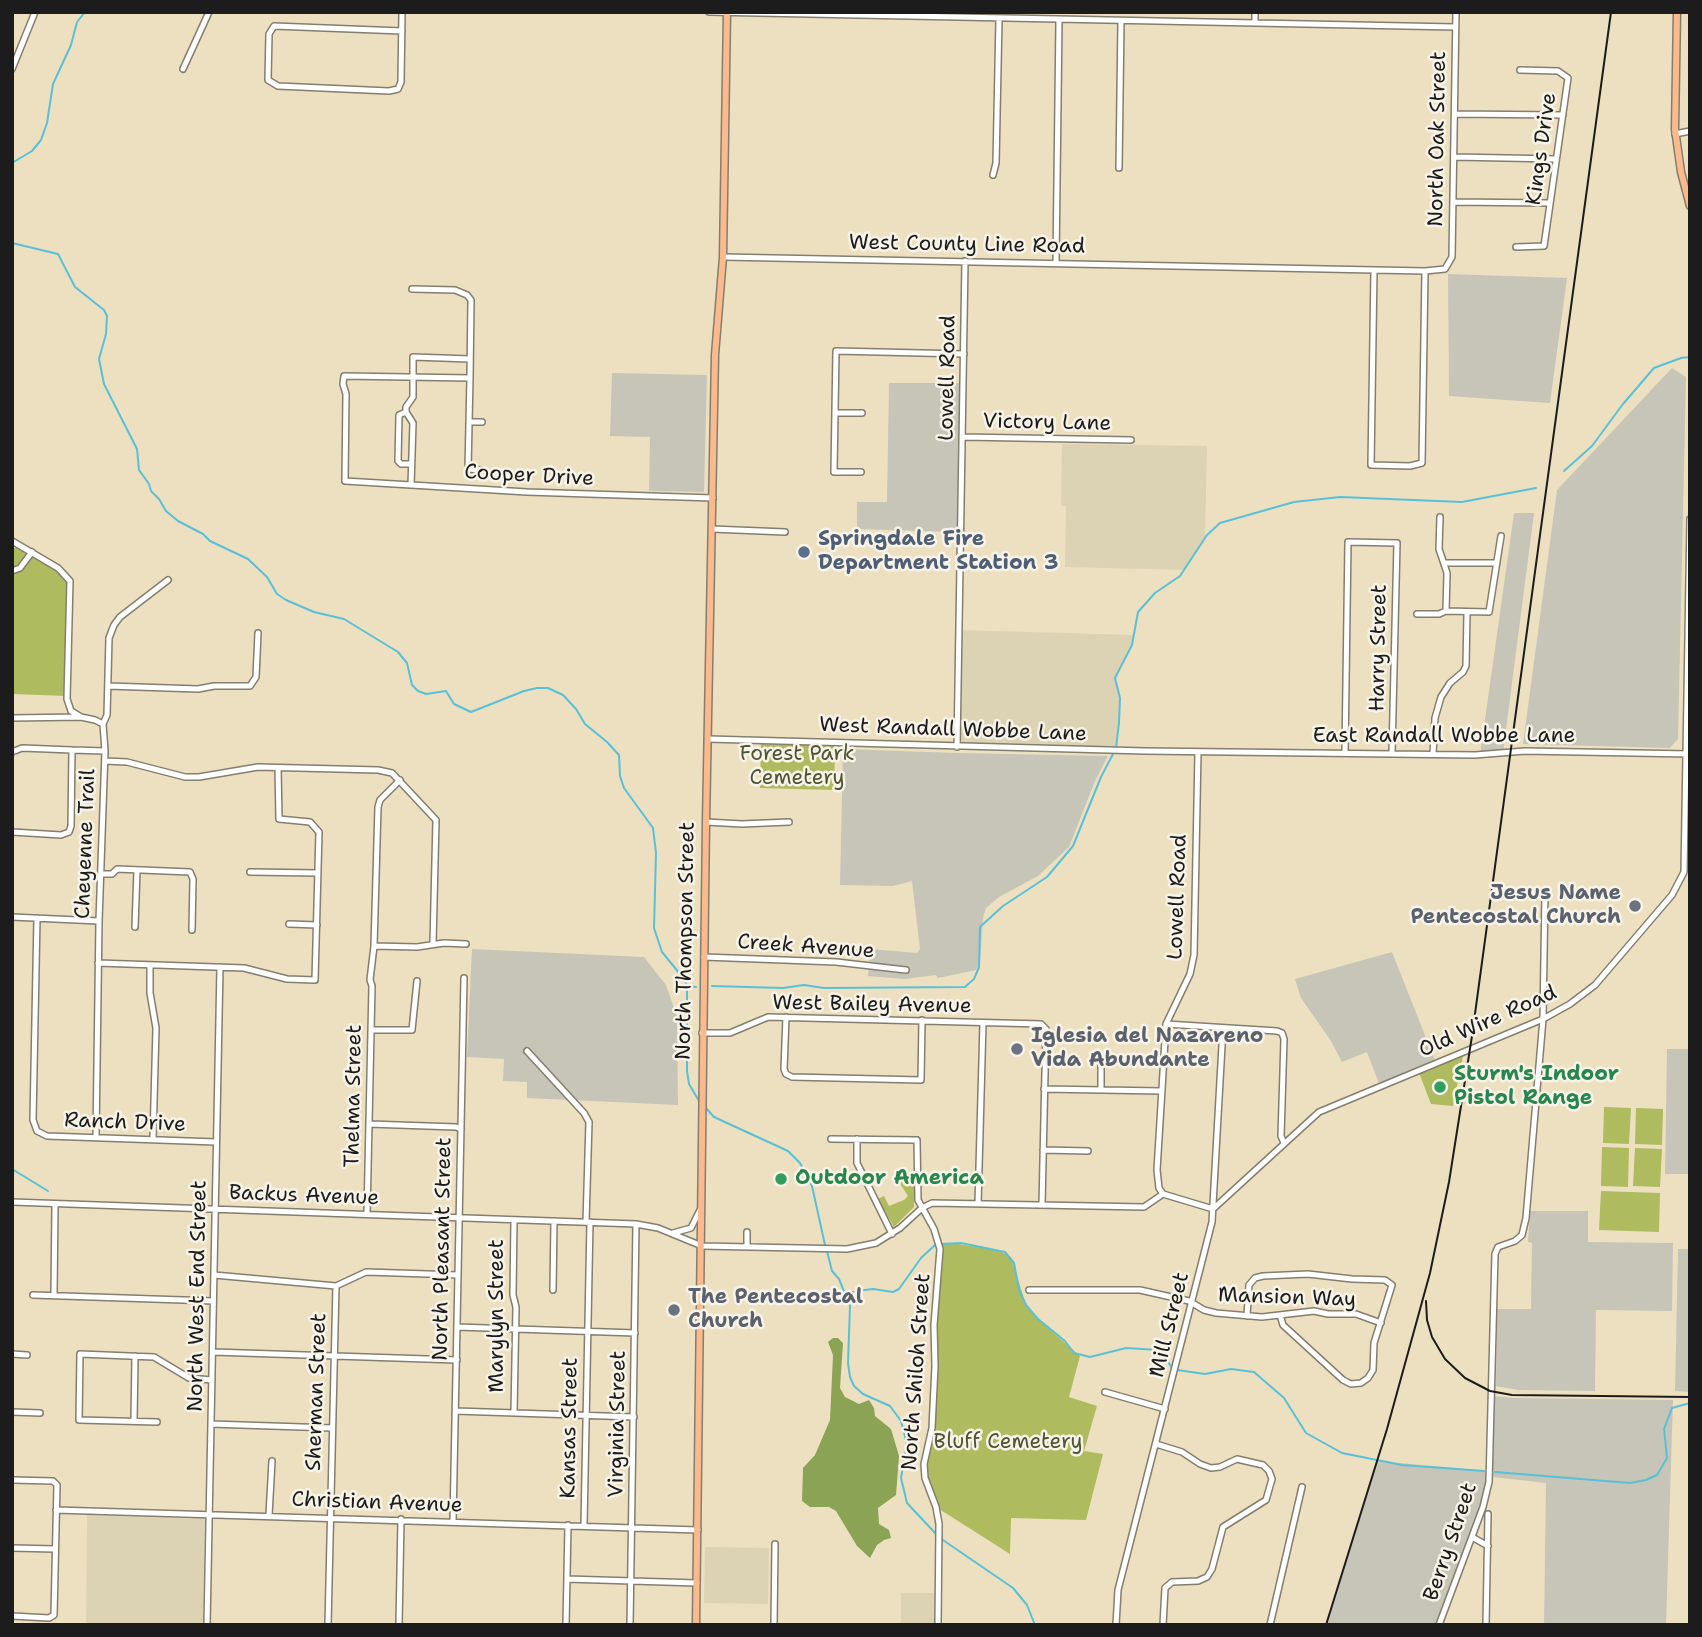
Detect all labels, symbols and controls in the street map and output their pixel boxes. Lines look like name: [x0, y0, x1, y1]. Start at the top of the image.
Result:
street label: North Oak Street: [1424, 51, 1452, 227]
street label: Kings Drive: [1522, 91, 1562, 207]
street label: West County Line Road: [849, 230, 1085, 260]
street label: Lowell Road: [934, 315, 962, 441]
street label: Victory Lane: [983, 409, 1111, 437]
street label: Cooper Drive: [464, 460, 594, 492]
place label: Springdale Fire Department Station 3: [818, 527, 1058, 577]
marker: Springdale Fire Department Station 3: [796, 544, 812, 560]
street label: Harry Street: [1365, 584, 1393, 712]
street label: West Randall Wobbe Lane: [819, 713, 1087, 747]
street label: East Randall Wobbe Lane: [1313, 724, 1575, 750]
park label: Forest Park Cemetery: [739, 742, 855, 792]
street label: Cheyenne Trail: [71, 769, 101, 919]
street label: North Thompson Street: [671, 822, 701, 1060]
street label: Lowell Road: [1163, 834, 1193, 960]
place label: Jesus Name Pentecostal Church: [1410, 881, 1621, 931]
marker: Jesus Name Pentecostal Church: [1627, 898, 1643, 914]
street label: Creek Avenue: [737, 930, 875, 964]
street label: Old Wire Road: [1415, 980, 1561, 1064]
street label: West Bailey Avenue: [772, 991, 972, 1019]
street label: Thelma Street: [340, 1024, 368, 1168]
place label: Iglesia del Nazareno Vida Abundante: [1031, 1024, 1264, 1074]
marker: Iglesia del Nazareno Vida Abundante: [1009, 1041, 1025, 1057]
place label: Sturm's Indoor Pistol Range: [1454, 1062, 1619, 1112]
marker: Sturm's Indoor Pistol Range: [1432, 1079, 1448, 1095]
street label: Ranch Drive: [64, 1108, 186, 1138]
street label: North Pleasant Street: [428, 1137, 458, 1361]
place label: Outdoor America: [795, 1166, 984, 1192]
marker: Outdoor America: [773, 1171, 789, 1187]
street label: North West End Street: [183, 1180, 213, 1412]
street label: Backus Avenue: [228, 1181, 380, 1211]
street label: Marylyn Street: [485, 1239, 511, 1393]
street label: Mill Street: [1145, 1270, 1195, 1380]
street label: North Shiloh Street: [898, 1273, 936, 1471]
street label: Mansion Way: [1217, 1283, 1357, 1313]
place label: The Pentecostal Church: [688, 1285, 863, 1335]
marker: The Pentecostal Church: [666, 1302, 682, 1318]
street label: Sherman Street: [302, 1313, 332, 1471]
street label: Virginia Street: [604, 1350, 632, 1498]
street label: Kansas Street: [556, 1357, 584, 1499]
park label: Bluff Cemetery: [933, 1430, 1083, 1456]
street label: Berry Street: [1419, 1480, 1483, 1604]
street label: Christian Avenue: [291, 1487, 463, 1519]

